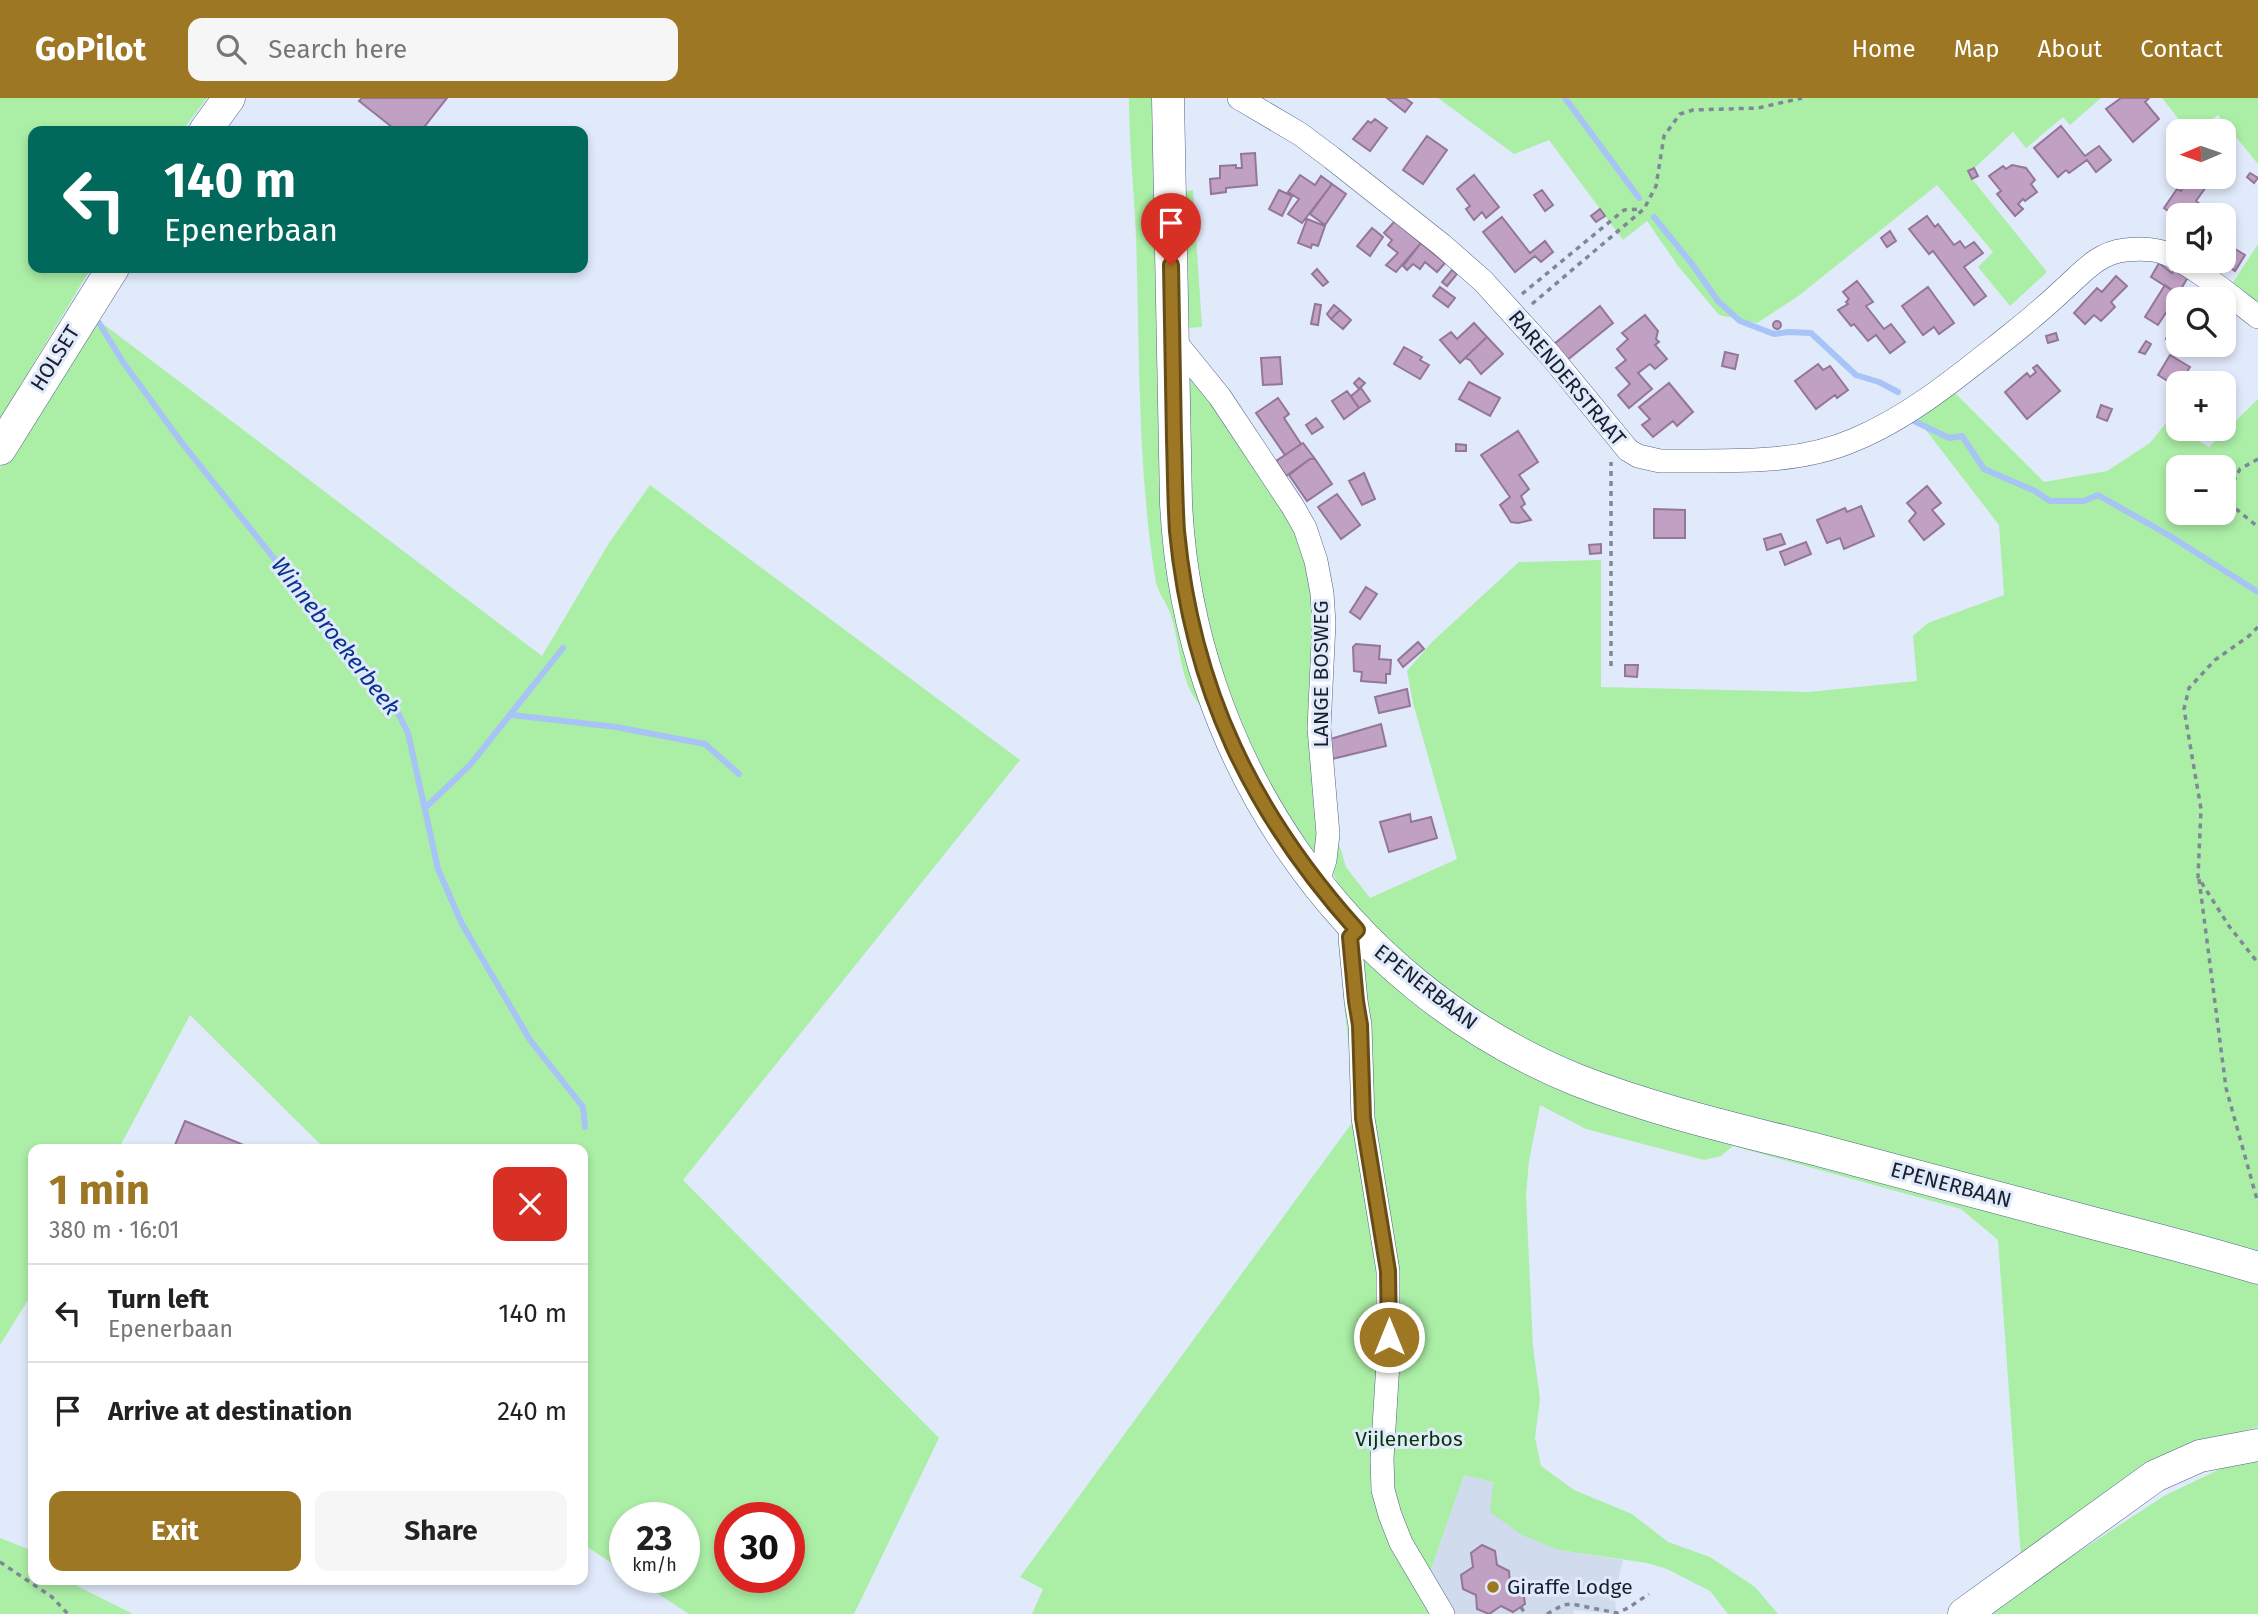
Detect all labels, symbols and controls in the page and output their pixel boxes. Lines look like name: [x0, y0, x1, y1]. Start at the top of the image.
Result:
search box: [188, 18, 678, 81]
text: GoPilot: [35, 29, 146, 69]
icon: search: [212, 30, 250, 68]
text: Search here: [268, 34, 407, 65]
text: Home: [1852, 35, 1916, 63]
text: Map: [1954, 35, 2000, 63]
text: About: [2038, 35, 2102, 63]
text: Contact: [2140, 35, 2223, 63]
north arrow: [2166, 119, 2236, 189]
map controls: [2166, 119, 2236, 525]
text: 140 m: [164, 151, 296, 210]
icon: left: [49, 154, 140, 245]
pin: [1141, 193, 1201, 265]
button: sound: [2166, 203, 2236, 273]
icon: arrive: [1152, 204, 1190, 242]
text: Epenerbaan: [164, 211, 338, 249]
button: search: [2166, 287, 2236, 357]
street label: RARENDERSTRAAT: [1503, 305, 1631, 451]
street label: HOLSET: [25, 320, 85, 396]
button: +: [2166, 371, 2236, 441]
button: −: [2166, 455, 2236, 525]
water label: Winnebroekerbeek: [266, 551, 406, 721]
street label: LANGE BOSWEG: [1308, 601, 1334, 748]
street label: EPENERBAAN: [1369, 939, 1483, 1035]
street label: EPENERBAAN: [1888, 1156, 2014, 1214]
text: 1 min: [49, 1165, 150, 1215]
button: close: [493, 1167, 567, 1241]
text: 380 m · 16:01: [49, 1216, 179, 1244]
text: Turn left: [108, 1284, 209, 1315]
icon: left: [49, 1294, 87, 1332]
text: 140 m: [498, 1298, 567, 1329]
position arrow: [1352, 1300, 1426, 1374]
text: Epenerbaan: [108, 1315, 233, 1343]
icon: arrive: [49, 1392, 87, 1430]
text: Arrive at destination: [108, 1396, 352, 1427]
text: 240 m: [497, 1396, 567, 1427]
park label: Vijlenerbos: [1355, 1426, 1463, 1452]
button: Exit: [49, 1491, 301, 1571]
button: Share: [315, 1491, 567, 1571]
speed limit sign: 30: [714, 1502, 805, 1593]
text: 23: [636, 1517, 673, 1559]
text: km/h: [632, 1554, 677, 1576]
place label: Giraffe Lodge: [1507, 1574, 1633, 1600]
marker: Giraffe Lodge: [1485, 1579, 1501, 1595]

